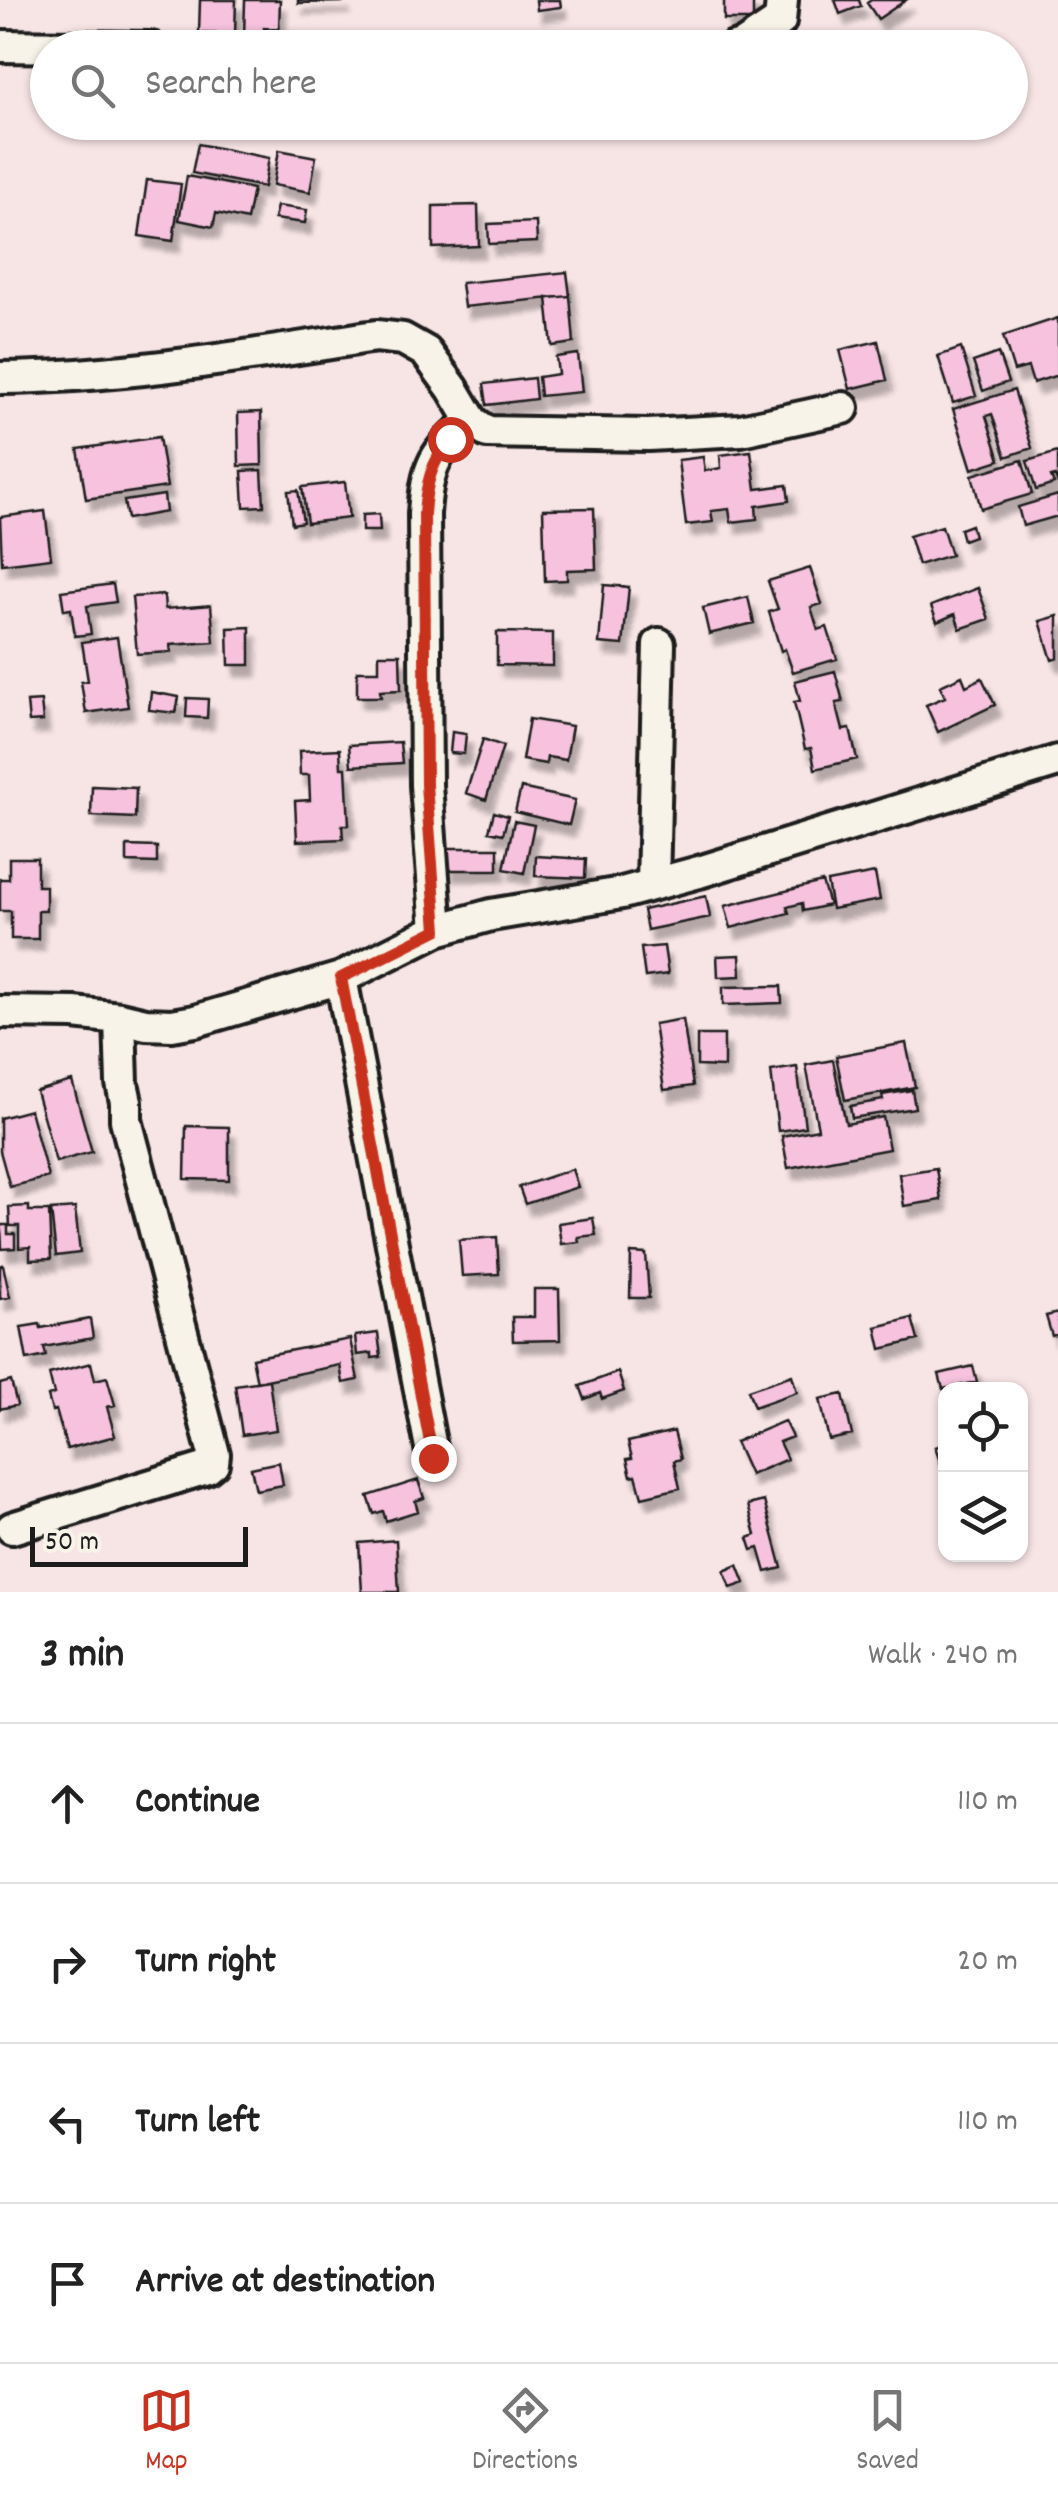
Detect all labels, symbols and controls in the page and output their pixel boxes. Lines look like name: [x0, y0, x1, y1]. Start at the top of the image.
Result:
search box: [30, 30, 1028, 140]
icon: search: [65, 58, 120, 113]
text: Search here: [145, 58, 317, 113]
route start: [428, 417, 474, 463]
map controls: [938, 1382, 1028, 1562]
button: locate: [938, 1382, 1028, 1472]
route end: [411, 1436, 457, 1482]
button: layers: [938, 1472, 1028, 1562]
scale bar: [30, 1522, 248, 1566]
text: 50 m: [45, 1524, 99, 1564]
text: 3 min: [40, 1627, 124, 1687]
text: Walk · 240 m: [868, 1634, 1018, 1680]
icon: ahead: [40, 1776, 95, 1831]
text: Continue: [135, 1776, 260, 1831]
text: 110 m: [957, 1780, 1018, 1826]
icon: right: [40, 1936, 95, 1991]
text: Turn right: [135, 1936, 276, 1991]
text: 20 m: [957, 1940, 1018, 1986]
icon: left: [40, 2096, 95, 2151]
text: Turn left: [135, 2096, 260, 2151]
text: 110 m: [957, 2100, 1018, 2146]
icon: arrive: [40, 2256, 95, 2311]
text: Arrive at destination: [135, 2256, 435, 2311]
tab: Map: [139, 2383, 194, 2483]
tab: Directions: [472, 2383, 578, 2483]
tab: Saved: [856, 2383, 919, 2483]

